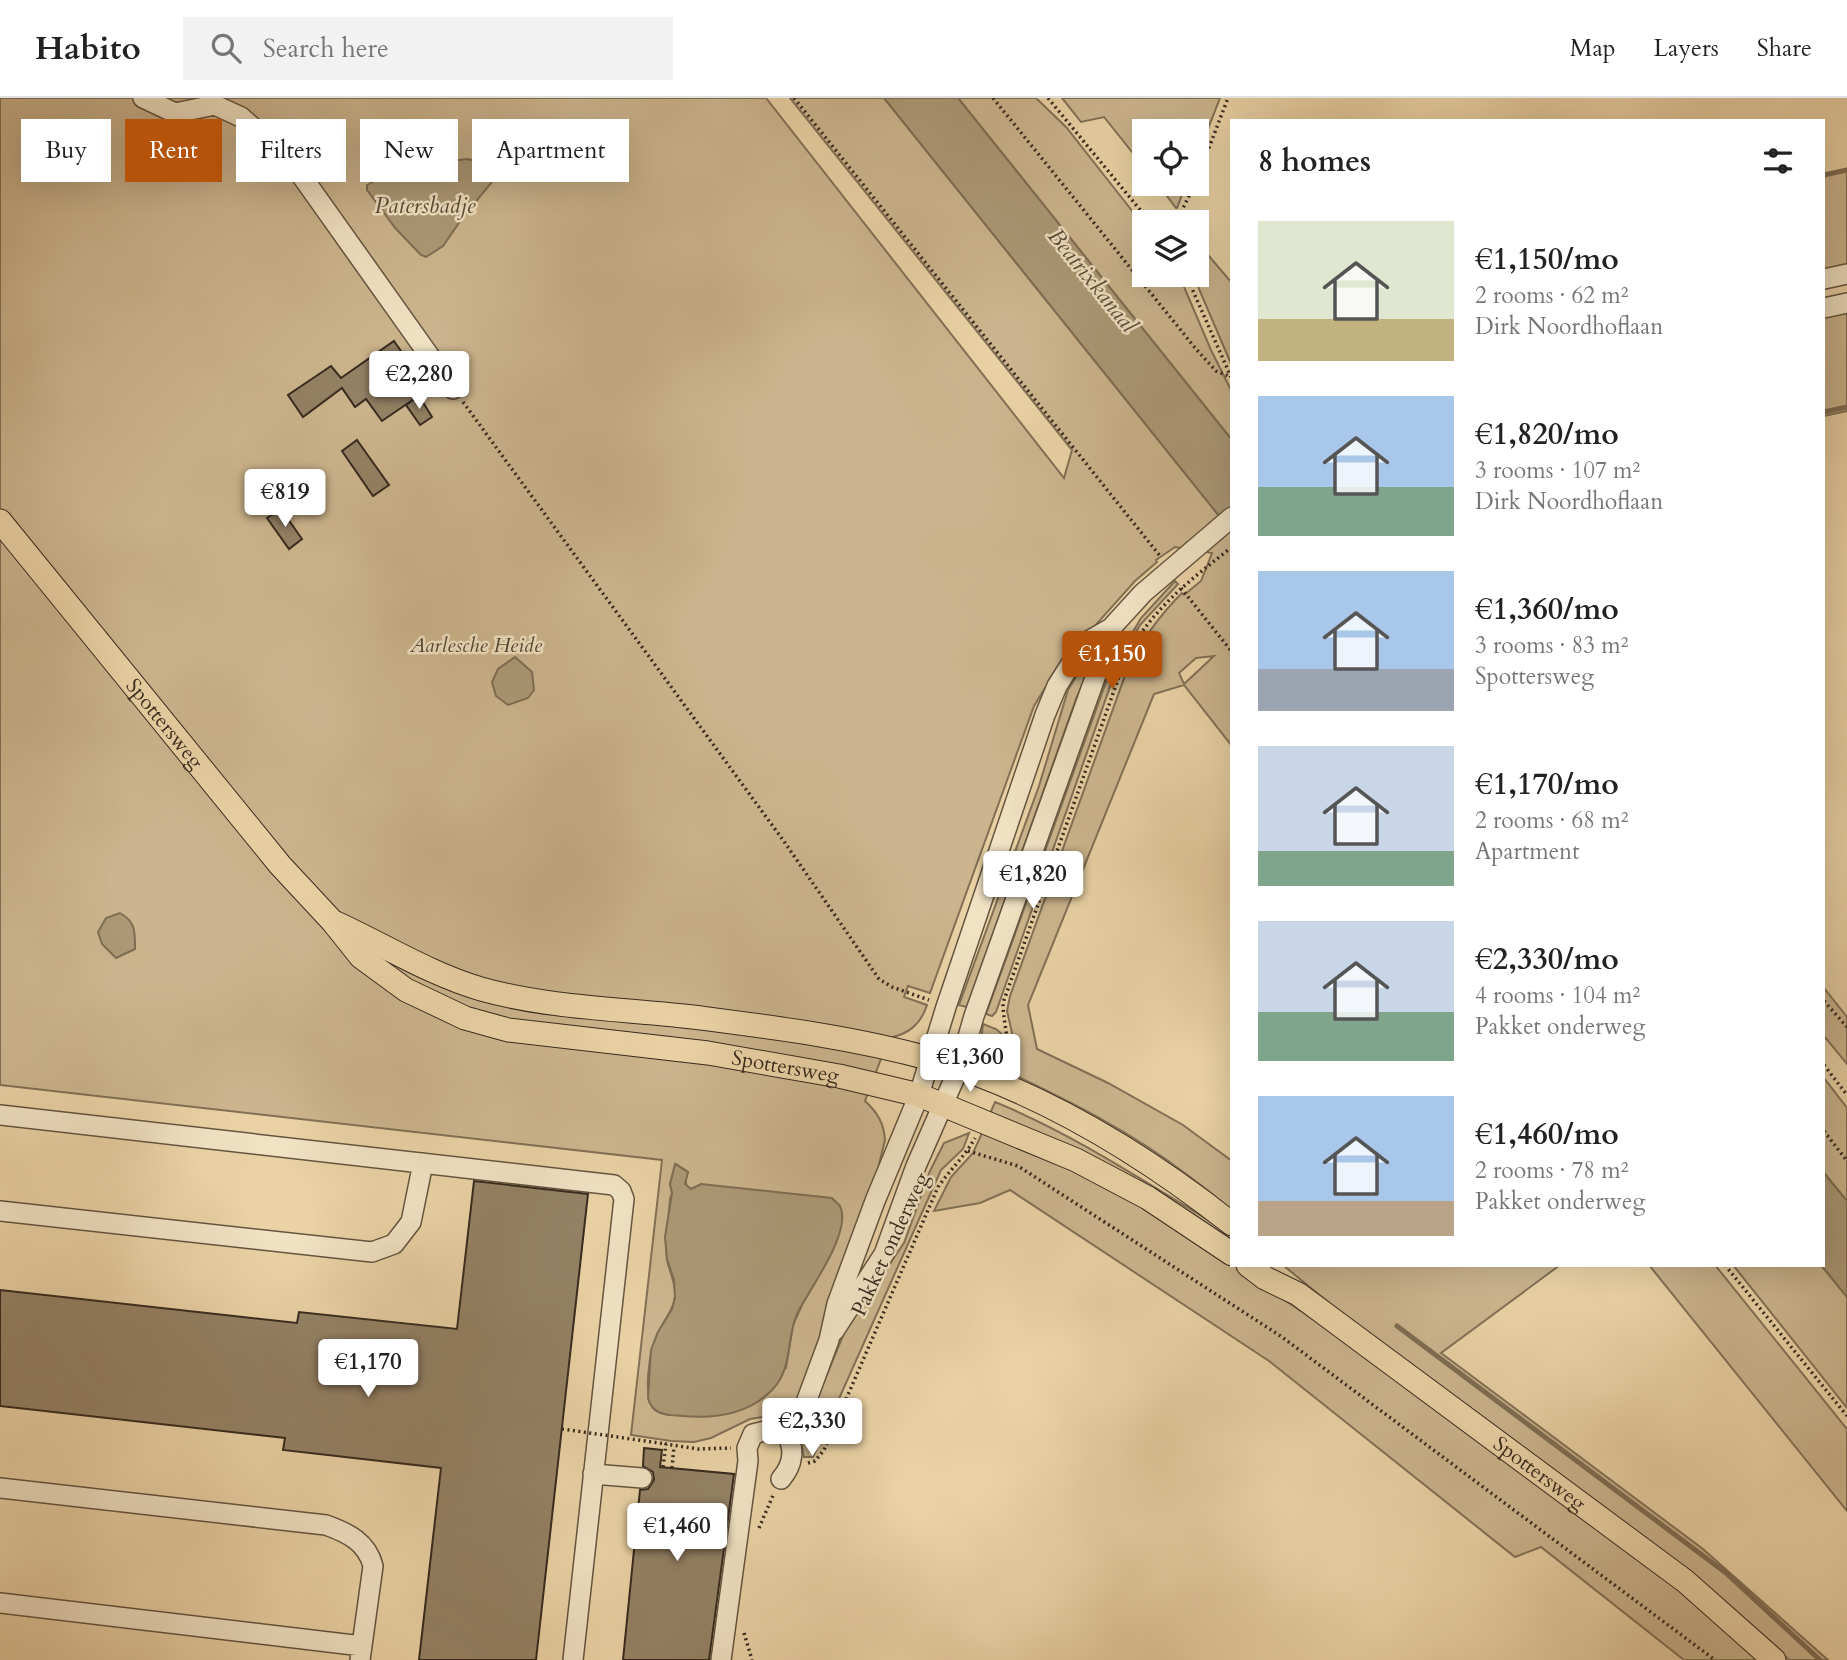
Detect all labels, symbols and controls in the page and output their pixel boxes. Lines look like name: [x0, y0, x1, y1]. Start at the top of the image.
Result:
search box: [183, 17, 673, 80]
text: Habito: [35, 26, 141, 71]
icon: search: [207, 29, 245, 67]
text: Search here: [263, 31, 389, 66]
text: Map: [1570, 32, 1616, 65]
text: Layers: [1654, 32, 1719, 65]
text: Share: [1757, 32, 1812, 65]
chip: Buy: [21, 119, 111, 182]
chip: Rent: [125, 119, 222, 182]
chip: Filters: [236, 119, 346, 182]
chip: New: [360, 119, 458, 182]
chip: Apartment: [472, 119, 629, 182]
map controls: [1132, 119, 1209, 287]
button: locate: [1132, 119, 1209, 196]
text: 8 homes: [1258, 141, 1371, 182]
icon: filters: [1759, 142, 1797, 180]
water label: Patersbadje: [374, 190, 476, 221]
button: layers: [1132, 210, 1209, 287]
water label: Beatrixkanaal: [1041, 221, 1145, 340]
text: €1,150/mo: [1475, 239, 1619, 280]
icon: home: [1314, 249, 1398, 333]
text: 2 rooms · 62 m²: [1475, 280, 1628, 311]
text: Dirk Noordhoflaan: [1475, 311, 1663, 342]
pin: €2,280: [362, 352, 476, 411]
text: €2,280: [385, 358, 453, 389]
text: €1,820/mo: [1475, 414, 1619, 455]
icon: home: [1314, 424, 1398, 508]
text: 3 rooms · 107 m²: [1475, 455, 1640, 486]
pin: €819: [244, 470, 326, 529]
text: €819: [260, 476, 310, 507]
text: Dirk Noordhoflaan: [1475, 486, 1663, 517]
text: €1,360/mo: [1475, 589, 1619, 630]
icon: home: [1314, 599, 1398, 683]
text: 3 rooms · 83 m²: [1475, 630, 1628, 661]
park label: Aarlesche Heide: [409, 631, 543, 660]
pin: €1,150: [1055, 632, 1169, 691]
text: €1,150: [1078, 638, 1146, 669]
text: Spottersweg: [1475, 661, 1594, 692]
street label: Spottersweg: [119, 672, 210, 775]
text: €1,170/mo: [1475, 764, 1619, 805]
icon: home: [1314, 774, 1398, 858]
text: 2 rooms · 68 m²: [1475, 805, 1628, 836]
text: Apartment: [1475, 836, 1579, 867]
pin: €1,820: [976, 852, 1090, 911]
text: €1,820: [999, 858, 1067, 889]
text: €2,330/mo: [1475, 939, 1619, 980]
icon: home: [1314, 949, 1398, 1033]
text: 4 rooms · 104 m²: [1475, 980, 1640, 1011]
text: Pakket onderweg: [1475, 1011, 1645, 1042]
pin: €1,360: [913, 1034, 1027, 1094]
text: €1,360: [936, 1041, 1004, 1072]
street label: Spottersweg: [729, 1043, 842, 1091]
text: €1,460/mo: [1475, 1114, 1619, 1155]
icon: home: [1314, 1124, 1398, 1208]
text: 2 rooms · 78 m²: [1475, 1155, 1628, 1186]
street label: Pakket onderweg: [844, 1167, 937, 1321]
text: Pakket onderweg: [1475, 1186, 1645, 1217]
pin: €1,170: [311, 1340, 425, 1399]
text: €1,170: [334, 1346, 402, 1377]
pin: €2,330: [755, 1398, 869, 1458]
text: €2,330: [778, 1405, 846, 1436]
street label: Spottersweg: [1487, 1430, 1592, 1518]
pin: €1,460: [620, 1504, 734, 1563]
text: €1,460: [643, 1510, 711, 1541]

